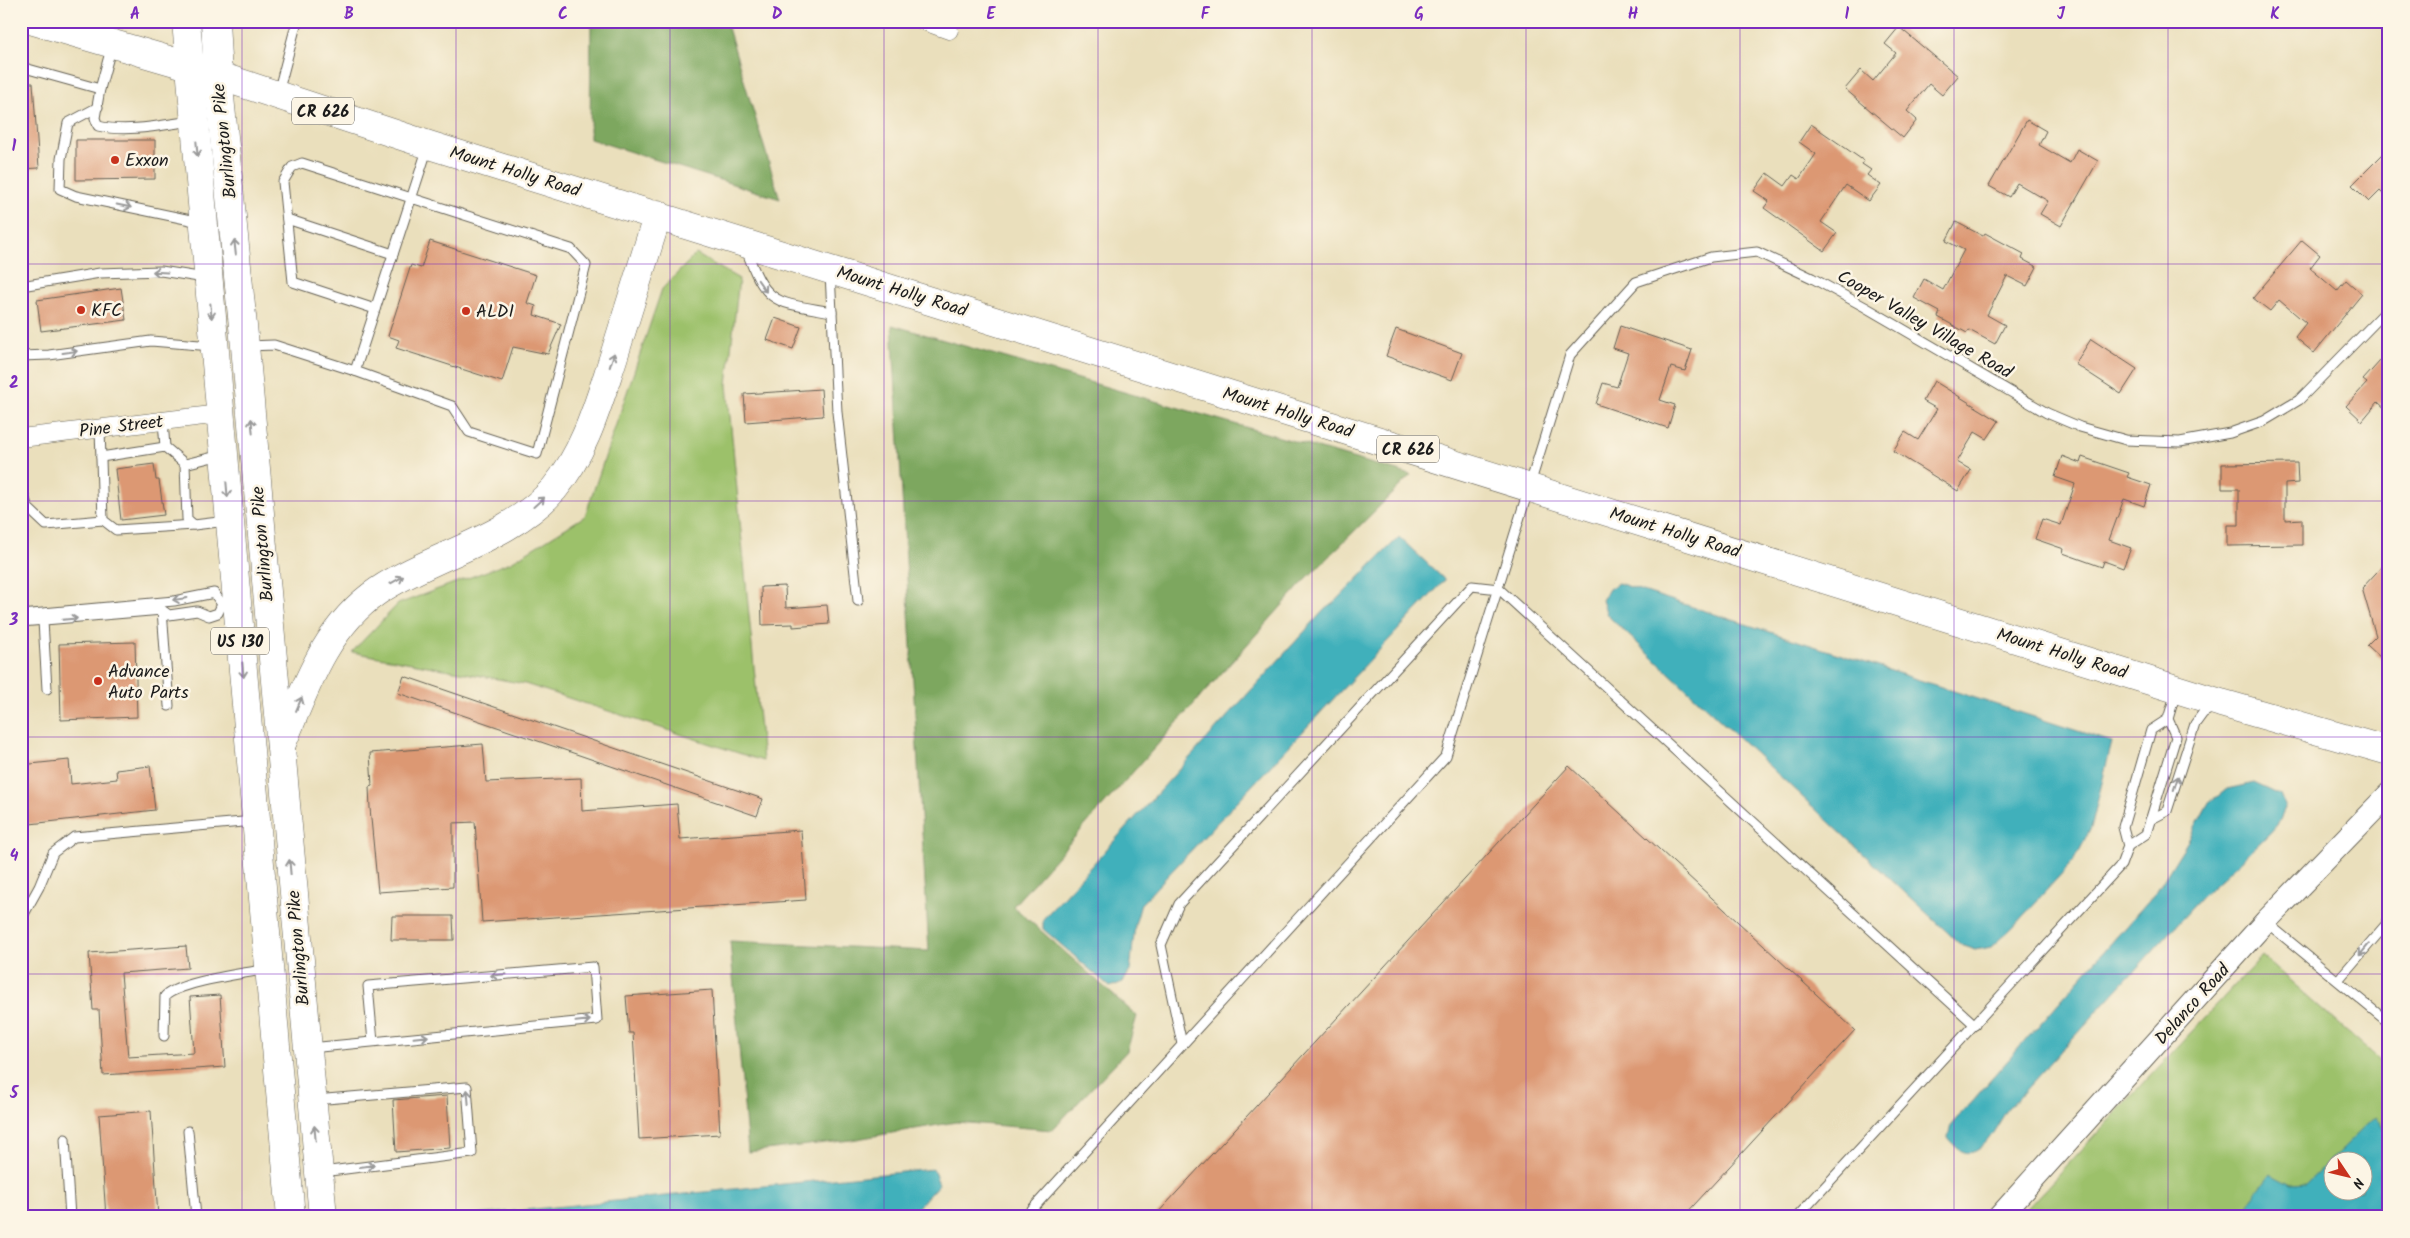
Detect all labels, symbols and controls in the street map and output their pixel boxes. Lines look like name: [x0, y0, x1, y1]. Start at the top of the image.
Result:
text: A: [130, 2, 140, 27]
text: B: [344, 2, 354, 27]
text: C: [558, 2, 568, 27]
text: D: [772, 2, 783, 27]
text: E: [987, 2, 997, 27]
text: F: [1201, 2, 1211, 27]
text: G: [1414, 2, 1424, 27]
text: H: [1628, 2, 1638, 27]
text: I: [1845, 2, 1850, 27]
text: J: [2057, 2, 2066, 27]
text: K: [2270, 2, 2280, 27]
street label: Burlington Pike: [205, 82, 246, 200]
road number: CR 626: [292, 98, 354, 124]
text: 1: [12, 134, 17, 159]
street label: Mount Holly Road: [445, 139, 585, 206]
one-way arrow: [192, 141, 201, 157]
place label: Exxon: [125, 147, 169, 176]
marker: Exxon: [109, 154, 121, 166]
one-way arrow: [116, 202, 132, 211]
one-way arrow: [230, 239, 240, 255]
street label: Mount Holly Road: [832, 259, 972, 326]
street label: Cooper Valley Village Road: [1831, 263, 2018, 388]
one-way arrow: [152, 267, 168, 276]
one-way arrow: [757, 279, 767, 293]
place label: KFC: [91, 297, 122, 326]
place label: ALDI: [476, 298, 514, 327]
one-way arrow: [206, 303, 216, 319]
marker: KFC: [75, 304, 87, 316]
marker: ALDI: [460, 305, 472, 317]
one-way arrow: [61, 347, 77, 357]
one-way arrow: [608, 352, 618, 368]
text: 2: [9, 371, 19, 396]
street label: Mount Holly Road: [1218, 380, 1358, 447]
street label: Pine Street: [77, 408, 166, 447]
one-way arrow: [247, 419, 257, 435]
road number: CR 626: [1377, 436, 1439, 462]
one-way arrow: [222, 482, 232, 498]
street label: Burlington Pike: [244, 485, 283, 603]
one-way arrow: [533, 496, 546, 508]
street label: Mount Holly Road: [1605, 500, 1745, 567]
one-way arrow: [390, 575, 404, 585]
one-way arrow: [173, 595, 189, 605]
text: 3: [9, 608, 19, 633]
one-way arrow: [62, 614, 78, 623]
street label: Mount Holly Road: [1992, 621, 2132, 688]
road number: US 130: [211, 627, 269, 654]
place label: Advance Auto Parts: [108, 658, 189, 708]
one-way arrow: [238, 661, 247, 677]
marker: Advance Auto Parts: [92, 675, 104, 687]
one-way arrow: [294, 697, 304, 712]
one-way arrow: [2172, 775, 2182, 791]
text: 4: [10, 844, 19, 869]
one-way arrow: [286, 859, 295, 875]
street label: Burlington Pike: [280, 889, 319, 1007]
one-way arrow: [2358, 944, 2369, 957]
street label: Delanco Road: [2148, 957, 2239, 1052]
one-way arrow: [491, 970, 507, 979]
one-way arrow: [575, 1017, 591, 1026]
one-way arrow: [413, 1032, 429, 1042]
text: 5: [9, 1081, 20, 1106]
one-way arrow: [463, 1089, 473, 1105]
one-way arrow: [310, 1126, 320, 1142]
north arrow: [2322, 1150, 2372, 1200]
one-way arrow: [359, 1161, 375, 1171]
text: N: [2346, 1173, 2369, 1193]

